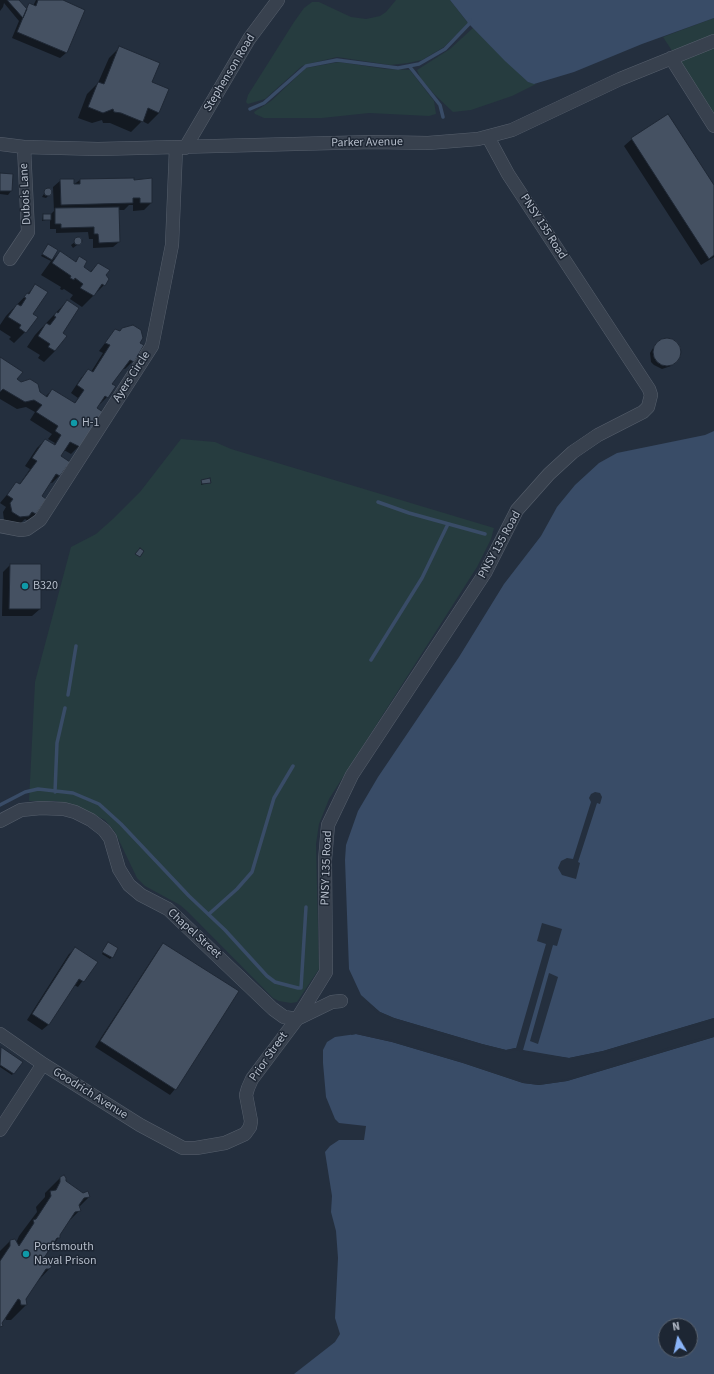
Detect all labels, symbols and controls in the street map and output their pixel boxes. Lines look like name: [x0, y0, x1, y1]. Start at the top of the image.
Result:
street label: Stephenson Road: [201, 32, 259, 114]
street label: Parker Avenue: [331, 135, 403, 151]
street label: Dubois Lane: [17, 163, 35, 225]
street label: PNSY 135 Road: [517, 192, 569, 262]
street label: Ayers Circle: [110, 349, 154, 405]
place label: H-1: [82, 416, 100, 430]
marker: H-1: [69, 418, 79, 428]
street label: PNSY 135 Road: [476, 509, 524, 581]
place label: B320: [33, 579, 58, 593]
marker: B320: [20, 581, 30, 591]
street label: PNSY 135 Road: [318, 830, 336, 906]
street label: Chapel Street: [164, 906, 224, 962]
street label: Prior Street: [247, 1030, 291, 1084]
street label: Goodrich Avenue: [50, 1065, 130, 1123]
place label: Portsmouth Naval Prison: [34, 1240, 97, 1268]
marker: Portsmouth Naval Prison: [21, 1249, 31, 1259]
north arrow: [658, 1318, 698, 1358]
text: N: [671, 1319, 681, 1335]

